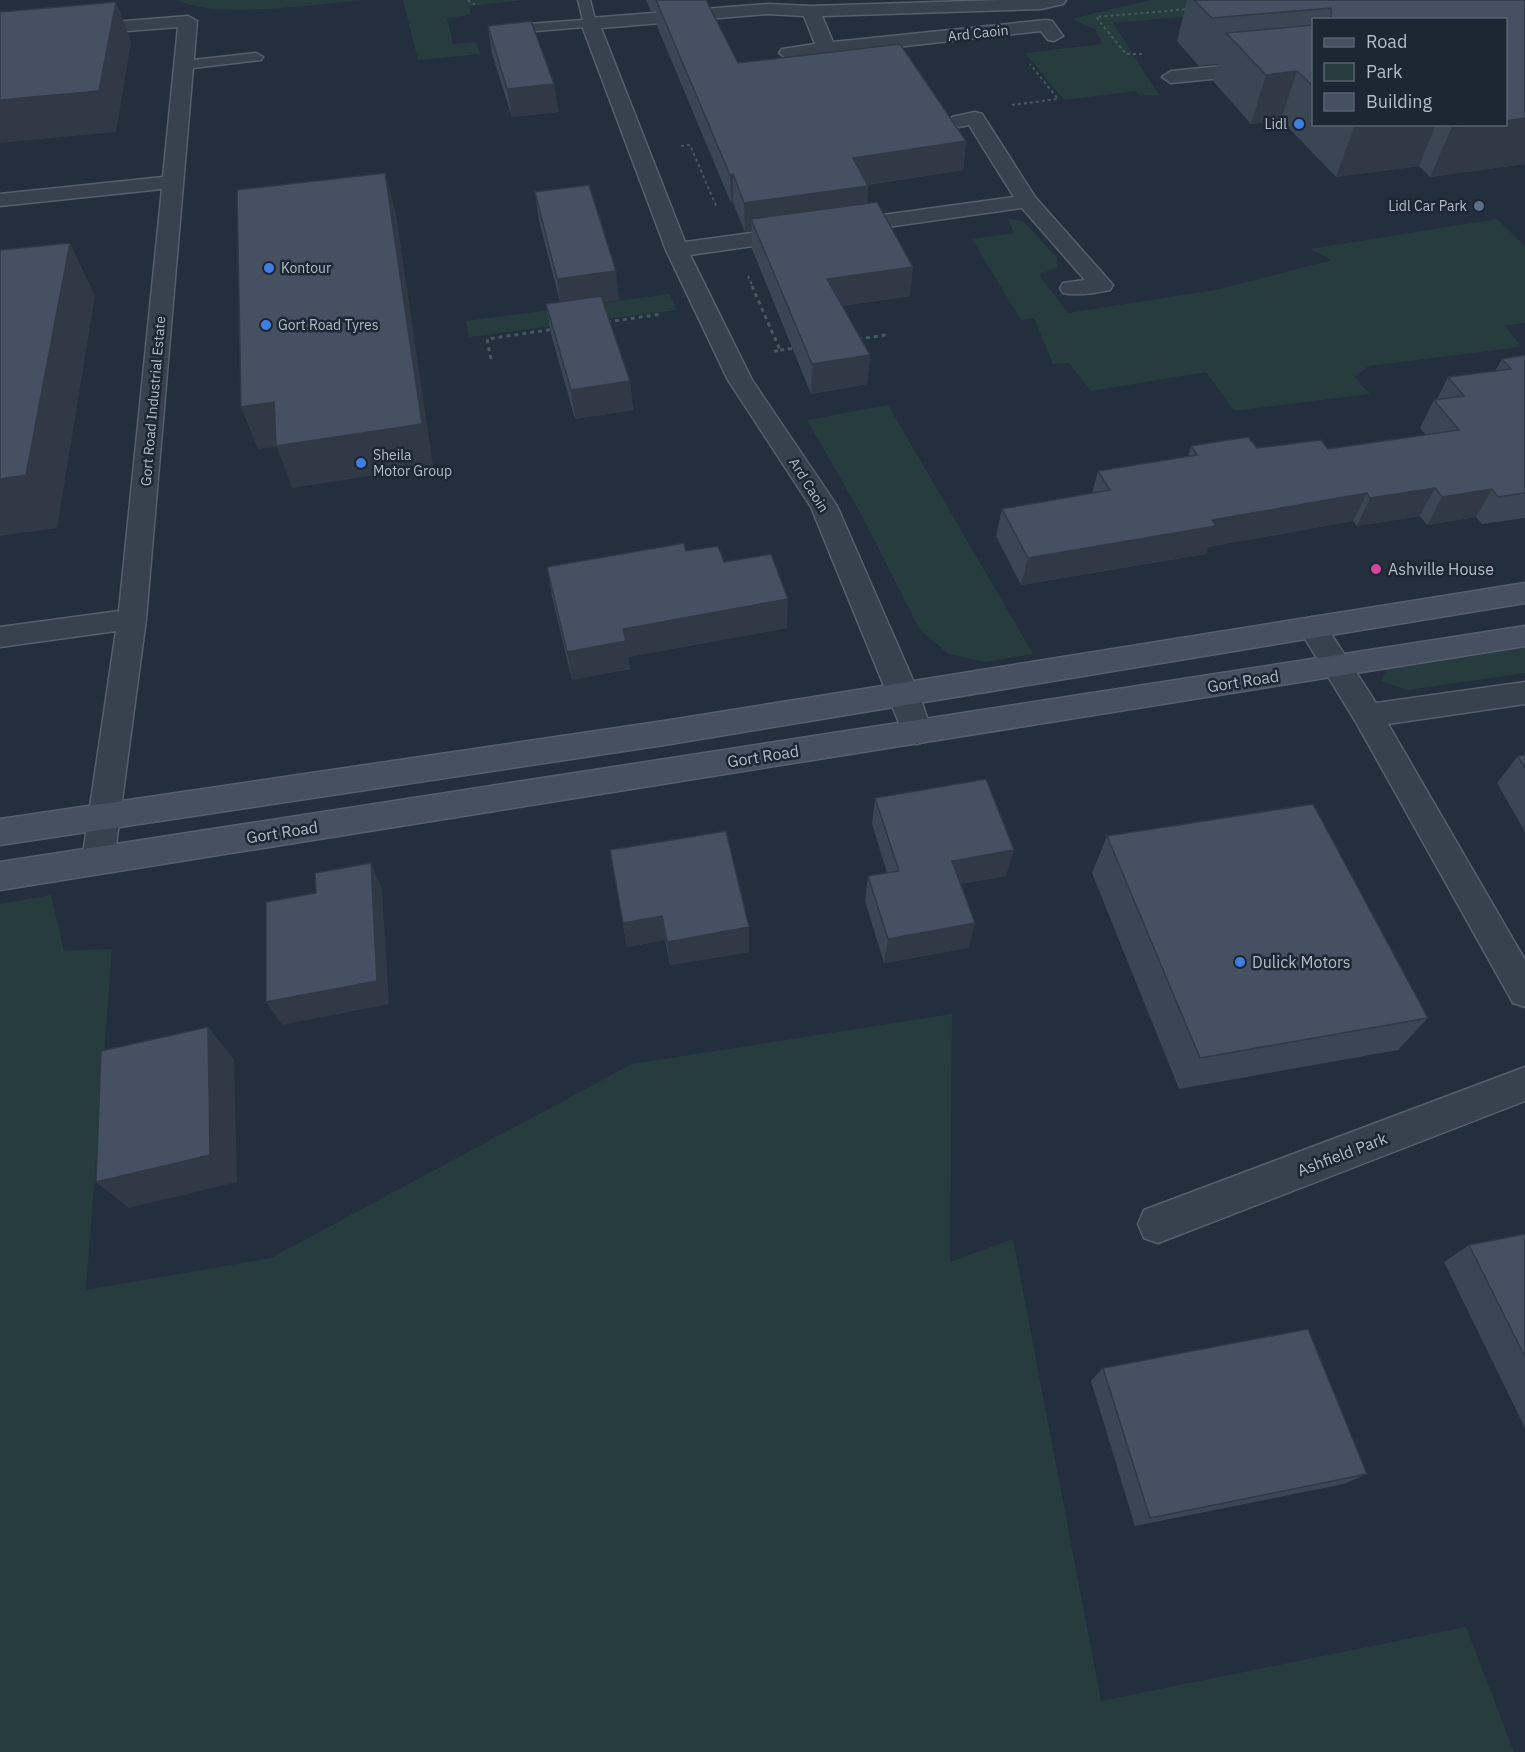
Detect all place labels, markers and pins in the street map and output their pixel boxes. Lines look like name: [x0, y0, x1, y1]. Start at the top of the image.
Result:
place label: Lidl: [1265, 115, 1287, 133]
marker: Lidl: [1292, 117, 1306, 131]
place label: Lidl Car Park: [1388, 197, 1468, 215]
marker: Lidl Car Park: [1472, 199, 1486, 213]
place label: Kontour: [281, 259, 331, 277]
marker: Kontour: [262, 261, 276, 275]
place label: Gort Road Tyres: [278, 316, 379, 334]
marker: Gort Road Tyres: [259, 318, 273, 332]
place label: Sheila Motor Group: [373, 446, 452, 480]
marker: Sheila Motor Group: [354, 456, 368, 470]
place label: Ashville House: [1388, 559, 1494, 579]
marker: Ashville House: [1369, 562, 1383, 576]
place label: Dulick Motors: [1252, 952, 1351, 972]
marker: Dulick Motors: [1233, 955, 1247, 969]

